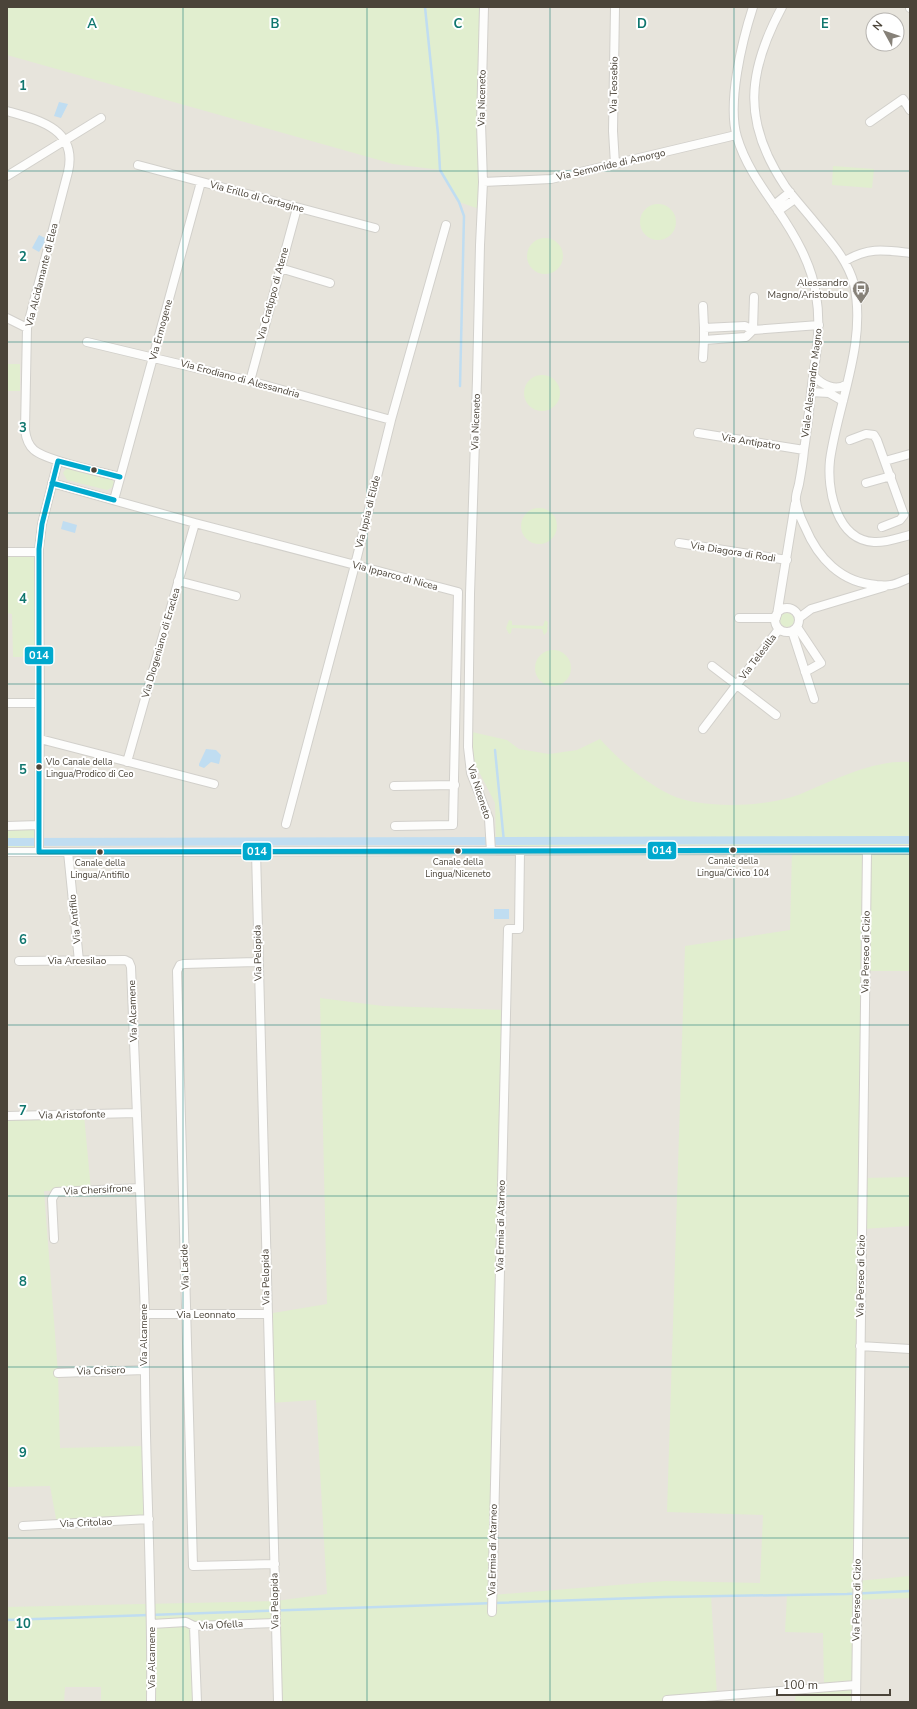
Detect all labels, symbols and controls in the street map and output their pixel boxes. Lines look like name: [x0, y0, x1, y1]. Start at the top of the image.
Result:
north arrow: [865, 12, 905, 52]
text: A: [87, 15, 97, 33]
text: B: [271, 15, 280, 33]
text: C: [454, 15, 463, 33]
text: D: [637, 15, 647, 33]
text: E: [821, 15, 829, 33]
text: N: [869, 18, 886, 34]
street label: Via Teosebio: [606, 56, 622, 115]
street label: Via Niceneto: [474, 69, 490, 127]
text: 1: [19, 77, 27, 95]
street label: Via Semonide di Amorgo: [554, 146, 667, 185]
street label: Via Erillo di Cartagine: [207, 177, 306, 216]
street label: Via Alcidamante di Elea: [22, 222, 62, 329]
street label: Via Cratippo di Atene: [254, 246, 292, 343]
text: 2: [19, 248, 27, 266]
place label: Alessandro Magno/Aristobulo: [768, 276, 848, 302]
bus stop icon: Alessandro Magno/Aristobulo: [851, 279, 871, 304]
street label: Via Ermogene: [146, 298, 176, 363]
street label: Viale Alessandro Magno: [798, 327, 826, 439]
street label: Via Erodiano di Alessandria: [178, 356, 301, 402]
street label: Via Niceneto: [468, 393, 484, 452]
text: 3: [19, 419, 27, 437]
street label: Via Antipatro: [719, 430, 782, 454]
unlabelled marker: [89, 465, 99, 475]
street label: Via Ippia di Elide: [352, 474, 384, 551]
street label: Via Diagora di Rodi: [688, 538, 777, 566]
street label: Via Ipparco di Nicea: [350, 558, 439, 594]
street label: Via Diogeniano di Eraclea: [138, 586, 183, 701]
text: 4: [19, 590, 27, 608]
street label: Via Telesilla: [735, 631, 780, 684]
line badge: 014: [24, 646, 54, 665]
text: 014: [29, 648, 49, 663]
place label: Vlo Canale della Lingua/Prodico di Ceo: [45, 756, 133, 780]
text: 5: [19, 761, 27, 779]
marker: Vlo Canale della Lingua/Prodico di Ceo: [34, 762, 44, 772]
street label: Via Niceneto: [463, 762, 495, 822]
line badge: 014: [647, 841, 677, 860]
line badge: 014: [242, 842, 272, 861]
text: 014: [652, 843, 672, 858]
text: 014: [247, 844, 267, 859]
marker: Canale della Lingua/Civico 104: [728, 845, 738, 855]
marker: Canale della Lingua/Niceneto: [453, 846, 463, 856]
marker: Canale della Lingua/Antifilo: [95, 847, 105, 857]
place label: Canale della Lingua/Civico 104: [697, 855, 770, 879]
place label: Canale della Lingua/Niceneto: [425, 856, 491, 880]
place label: Canale della Lingua/Antifilo: [70, 857, 130, 881]
street label: Via Antifilo: [65, 893, 85, 946]
street label: Via Perseo di Cizio: [858, 910, 874, 994]
street label: Via Pelopida: [251, 925, 266, 982]
text: 6: [19, 931, 27, 949]
street label: Via Arcesilao: [47, 954, 107, 968]
street label: Via Alcamene: [125, 980, 141, 1043]
text: 7: [19, 1102, 27, 1120]
street label: Via Aristofonte: [37, 1107, 106, 1123]
street label: Via Ermia di Atarneo: [493, 1179, 509, 1273]
street label: Via Chersifrone: [62, 1181, 133, 1199]
street label: Via Perseo di Cizio: [853, 1234, 869, 1318]
street label: Via Lacide: [177, 1244, 193, 1291]
street label: Via Pelopida: [259, 1249, 274, 1306]
text: 8: [19, 1273, 27, 1291]
street label: Via Alcamene: [137, 1304, 151, 1367]
street label: Via Leonnato: [175, 1308, 236, 1322]
street label: Via Crisero: [75, 1363, 126, 1379]
text: 9: [19, 1444, 27, 1462]
street label: Via Ermia di Atarneo: [485, 1503, 501, 1597]
street label: Via Critolao: [58, 1515, 113, 1531]
street label: Via Perseo di Cizio: [849, 1558, 865, 1642]
street label: Via Pelopida: [268, 1573, 283, 1630]
text: 10: [15, 1615, 31, 1633]
street label: Via Ofella: [197, 1617, 244, 1633]
street label: Via Alcamene: [145, 1627, 159, 1690]
scale bar: [777, 1671, 890, 1697]
text: 100 m: [783, 1677, 818, 1693]

